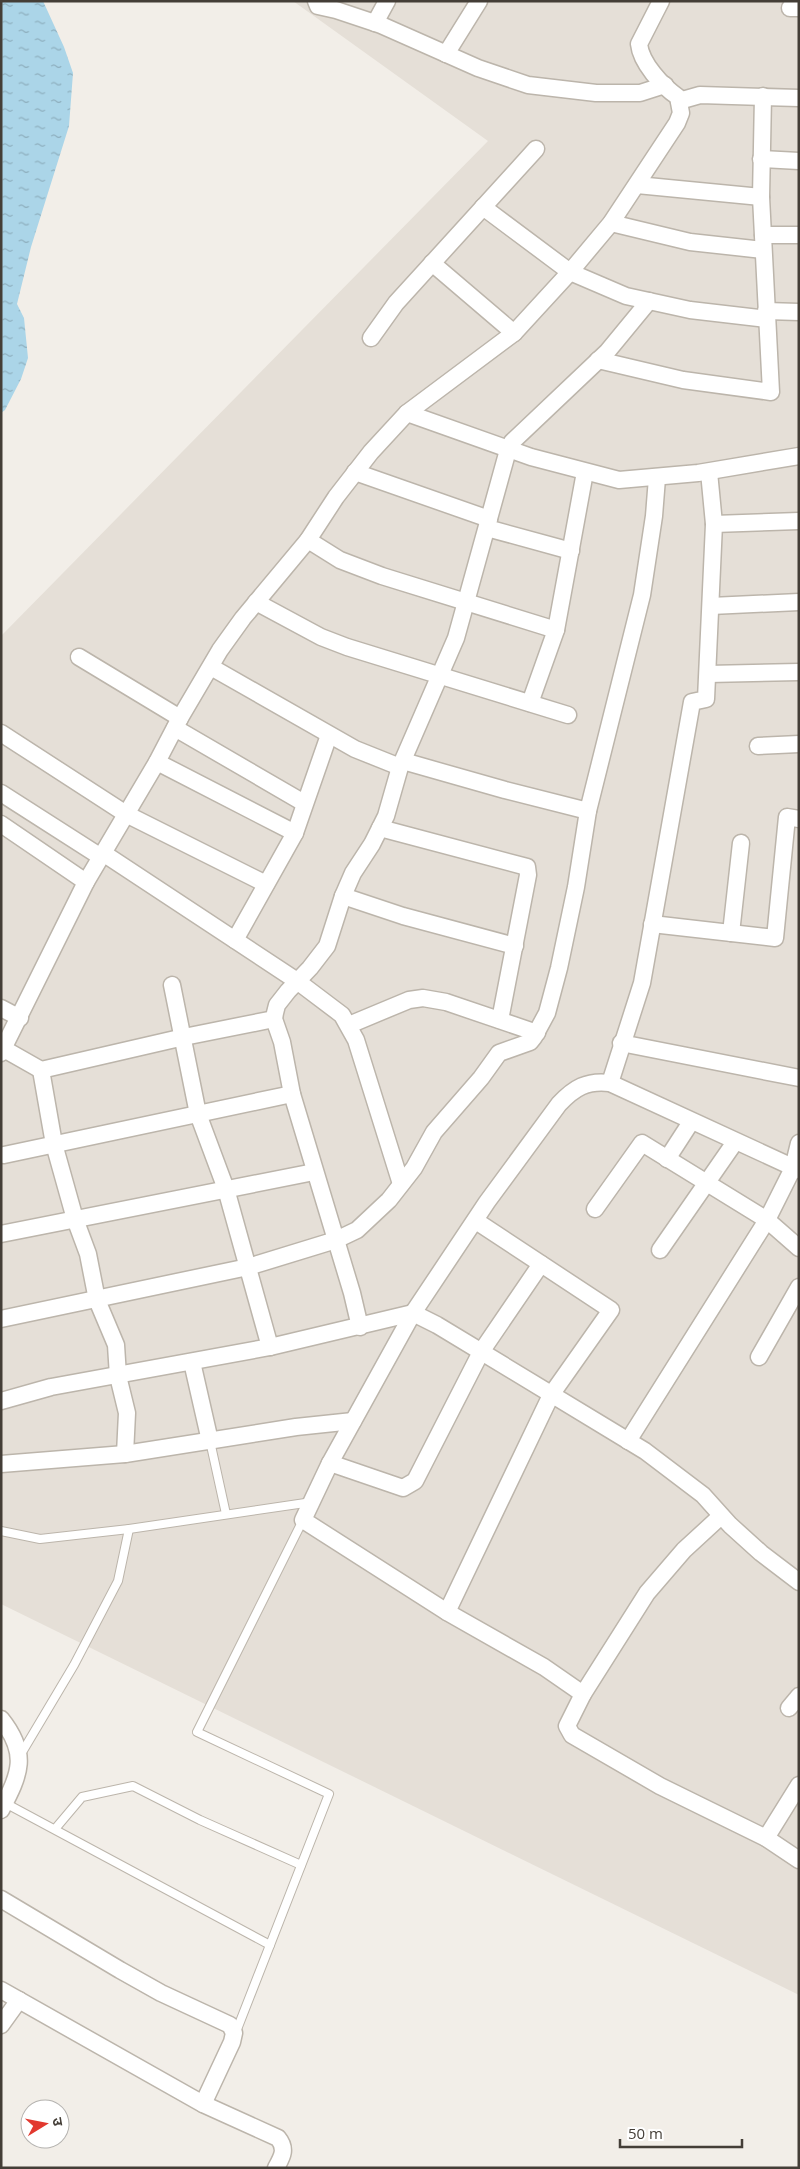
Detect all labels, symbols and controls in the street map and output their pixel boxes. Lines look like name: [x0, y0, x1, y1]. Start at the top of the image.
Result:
north arrow: [20, 2099, 70, 2149]
text: उ: [48, 2116, 69, 2128]
scale bar: [620, 2116, 742, 2148]
text: 50 m: [628, 2123, 663, 2143]

